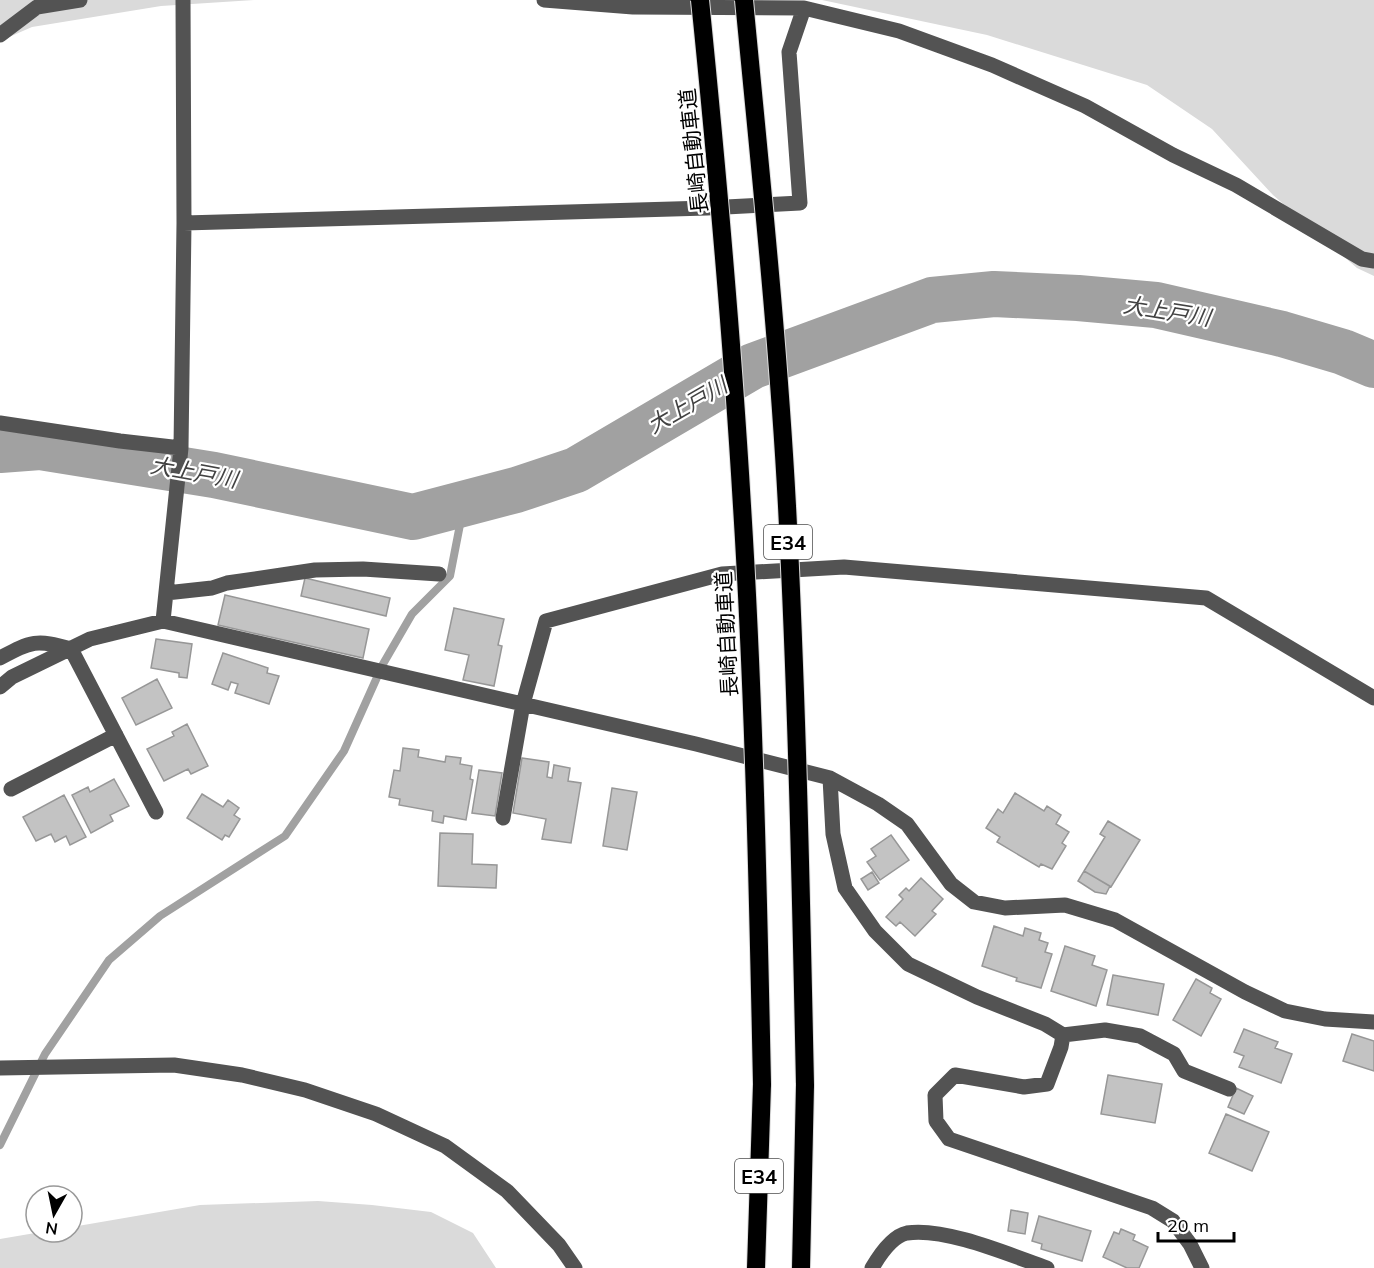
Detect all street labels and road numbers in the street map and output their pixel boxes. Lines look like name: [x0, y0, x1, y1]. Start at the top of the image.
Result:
street label: 長崎自動車道: [673, 87, 713, 215]
road number: E34: [764, 525, 812, 559]
street label: 長崎自動車道: [710, 570, 742, 698]
road number: E34: [735, 1159, 783, 1193]

